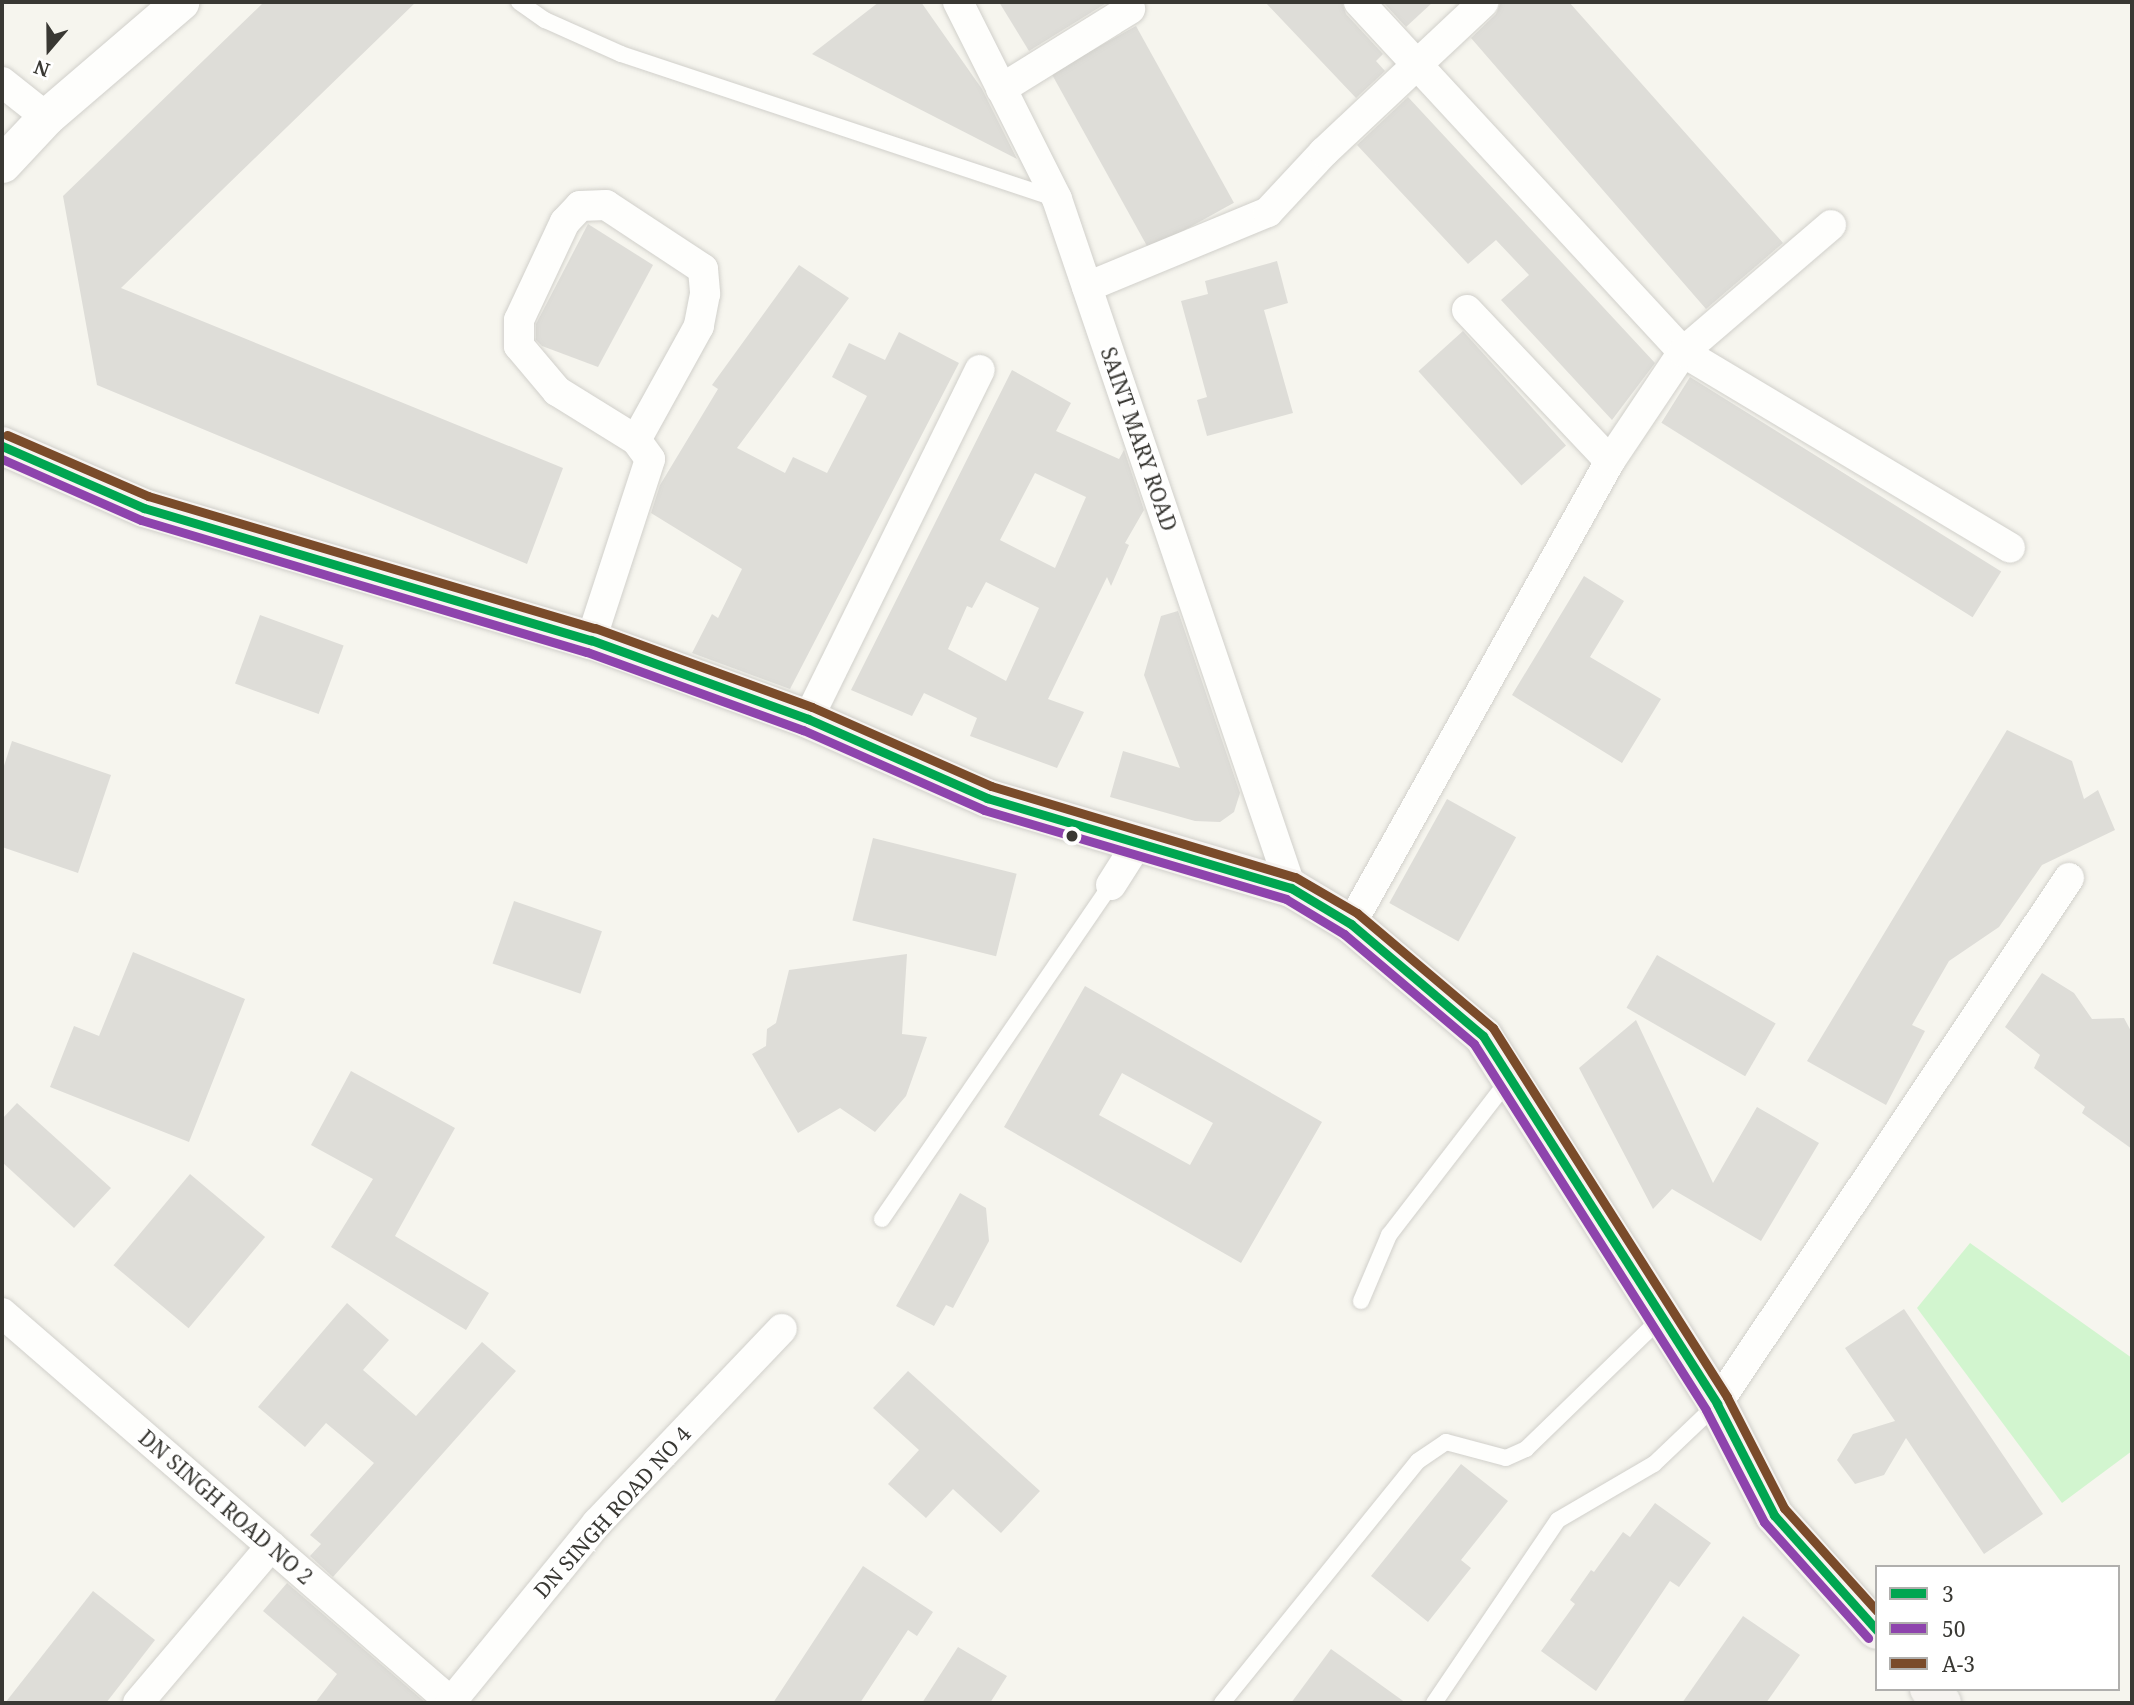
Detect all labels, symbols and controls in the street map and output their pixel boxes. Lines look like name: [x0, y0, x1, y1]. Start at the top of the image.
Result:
north arrow: [14, 14, 84, 84]
text: N: [30, 54, 53, 84]
street label: SAINT MARY ROAD: [1096, 344, 1182, 534]
unlabelled marker: [1065, 829, 1079, 843]
street label: DN SINGH ROAD NO 4: [528, 1421, 696, 1603]
street label: DN SINGH ROAD NO 2: [134, 1425, 318, 1589]
legend: [1875, 1565, 2120, 1691]
text: 3: [1942, 1580, 1954, 1608]
text: 50: [1942, 1615, 1965, 1643]
text: A-3: [1942, 1650, 1975, 1678]

